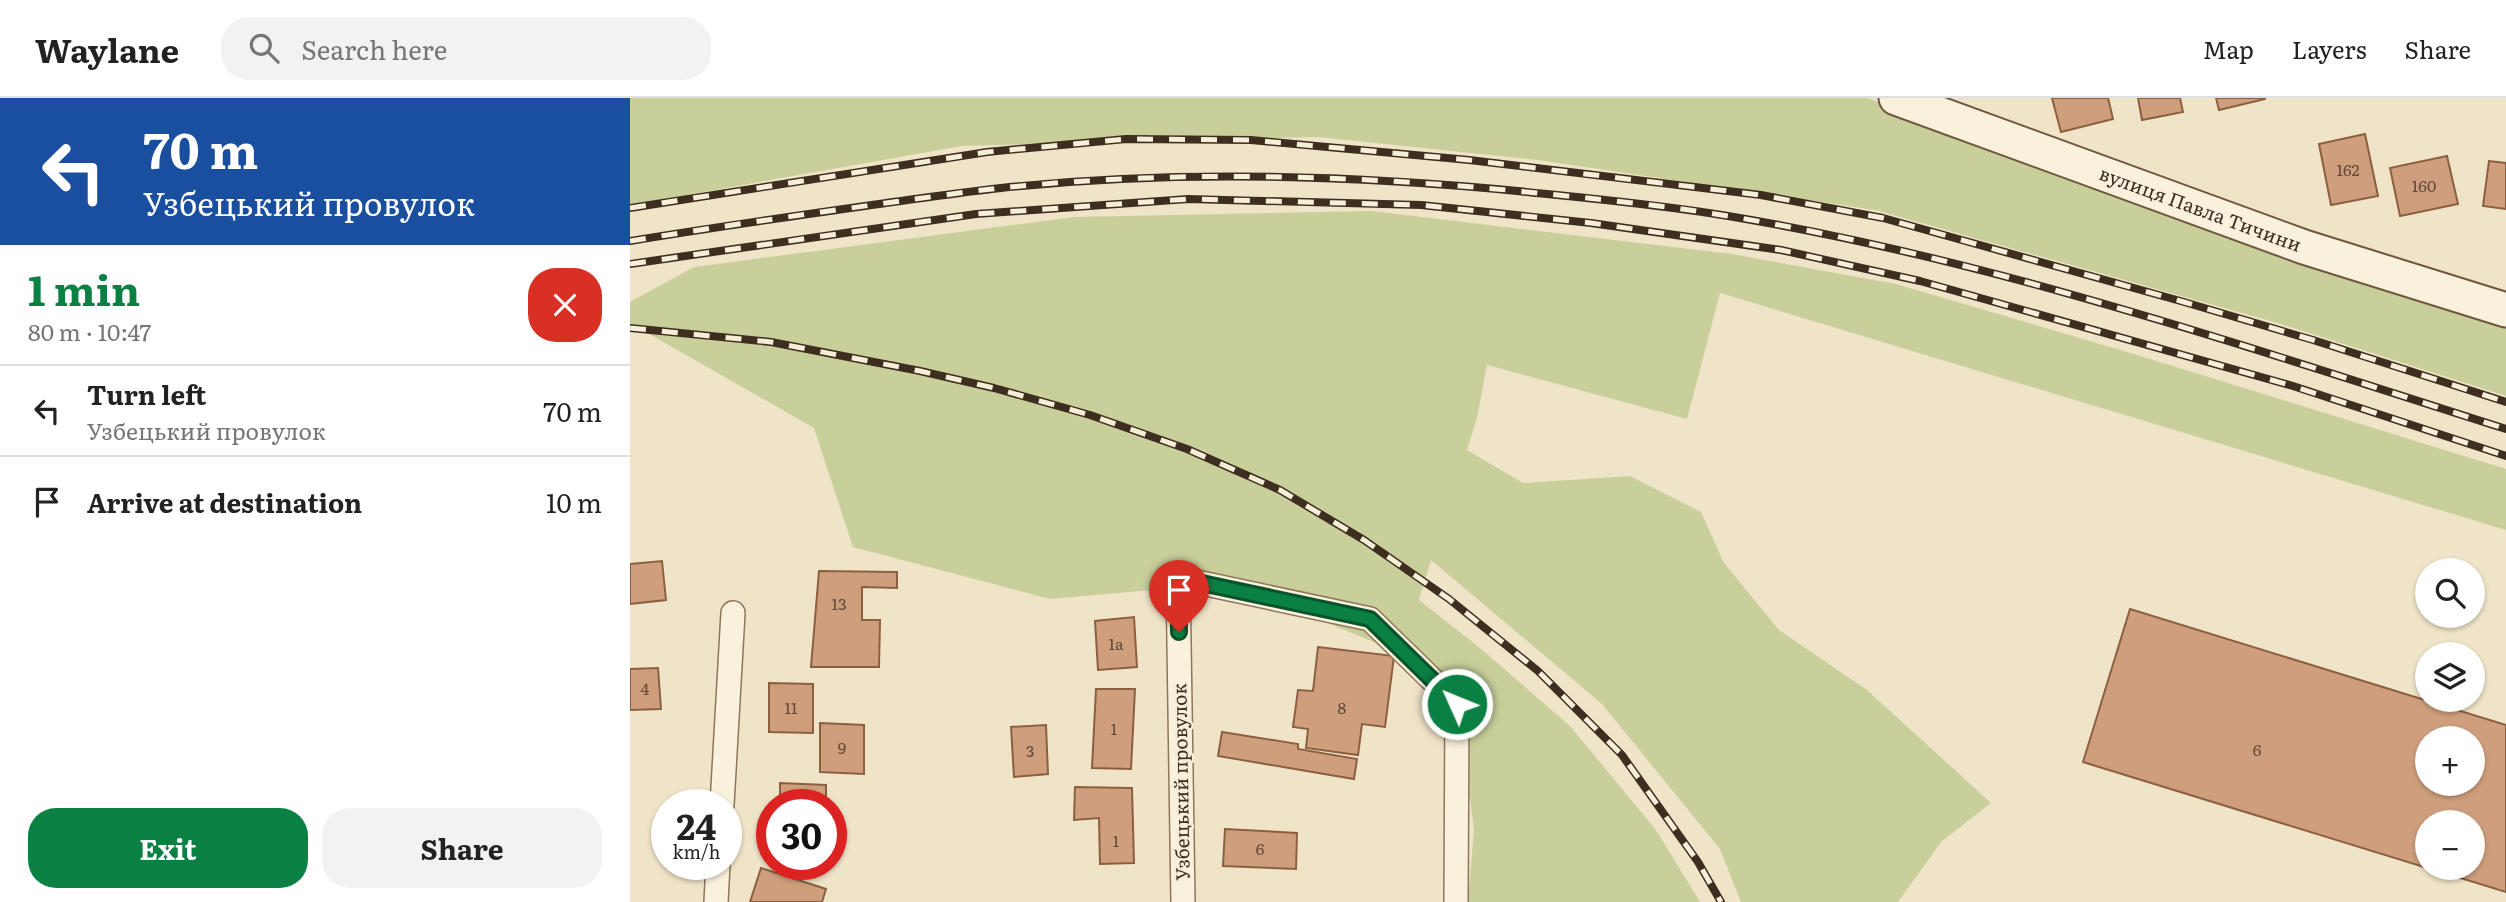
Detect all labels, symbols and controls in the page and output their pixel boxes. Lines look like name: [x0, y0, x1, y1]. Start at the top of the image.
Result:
search box: [221, 17, 711, 80]
text: Waylane: [35, 24, 179, 73]
icon: search: [245, 29, 283, 67]
text: Search here: [301, 29, 447, 68]
text: Map: [2203, 31, 2254, 66]
text: Layers: [2292, 31, 2366, 66]
text: Share: [2404, 31, 2471, 66]
text: 70 m: [143, 111, 258, 184]
icon: left: [28, 126, 119, 217]
house number: 162: [2336, 157, 2360, 181]
street label: вулиця Павла Тичини: [2096, 158, 2306, 258]
house number: 160: [2412, 173, 2436, 197]
text: Узбецький провулок: [143, 178, 475, 226]
text: 1 min: [28, 257, 140, 319]
button: close: [528, 268, 602, 342]
text: 80 m · 10:47: [28, 314, 151, 348]
text: Turn left: [87, 374, 206, 413]
text: 70 m: [543, 391, 602, 430]
icon: left: [28, 392, 66, 430]
text: Узбецький провулок: [87, 413, 326, 447]
text: Arrive at destination: [87, 482, 362, 521]
text: 10 m: [546, 482, 602, 521]
icon: arrive: [28, 483, 66, 521]
map controls: [2415, 558, 2485, 880]
button: search: [2415, 558, 2485, 628]
pin: [1149, 560, 1209, 632]
icon: arrive: [1160, 571, 1198, 609]
house number: 13: [831, 591, 847, 615]
house number: 1а: [1108, 631, 1124, 655]
button: layers: [2415, 642, 2485, 712]
position arrow: [1420, 667, 1494, 741]
house number: 4: [641, 676, 650, 700]
street label: Узбецький провулок: [1164, 682, 1196, 881]
house number: 11: [784, 695, 798, 719]
house number: 8: [1338, 695, 1347, 719]
house number: 1: [1111, 716, 1118, 740]
button: +: [2415, 726, 2485, 796]
house number: 9: [838, 735, 846, 759]
house number: 6: [2253, 737, 2262, 761]
house number: 3: [1026, 738, 1034, 762]
speed limit sign: 30: [756, 789, 847, 880]
text: 24: [677, 799, 716, 851]
button: Exit: [28, 808, 308, 888]
button: Share: [322, 808, 602, 888]
button: −: [2415, 810, 2485, 880]
house number: 1: [1113, 828, 1120, 852]
house number: 6: [1256, 836, 1265, 860]
text: km/h: [673, 838, 720, 865]

